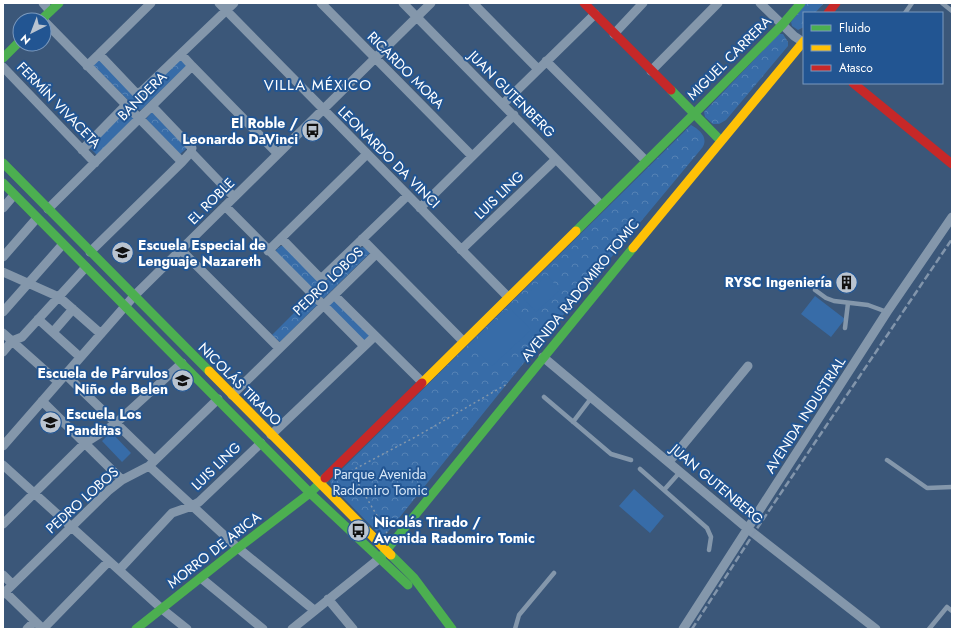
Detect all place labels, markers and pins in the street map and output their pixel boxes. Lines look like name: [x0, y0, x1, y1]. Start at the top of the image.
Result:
place label: El Roble / Leonardo DaVinci: [182, 113, 298, 149]
bus stop icon: El Roble / Leonardo DaVinci: [300, 118, 326, 144]
place label: Escuela Especial de Lenguaje Nazareth: [138, 235, 266, 271]
school or university icon: Escuela Especial de Lenguaje Nazareth: [110, 240, 136, 266]
building icon: RYSC Ingeniería: [834, 269, 860, 295]
place label: RYSC Ingeniería: [725, 272, 832, 292]
place label: Escuela de Párvulos Niño de Belen: [37, 363, 169, 399]
school or university icon: Escuela de Párvulos Niño de Belen: [170, 368, 196, 394]
place label: Escuela Los Panditas: [66, 404, 142, 440]
school or university icon: Escuela Los Panditas: [38, 409, 64, 435]
place label: Nicolás Tirado / Avenida Radomiro Tomic: [373, 512, 535, 548]
bus stop icon: Nicolás Tirado / Avenida Radomiro Tomic: [345, 517, 371, 543]

